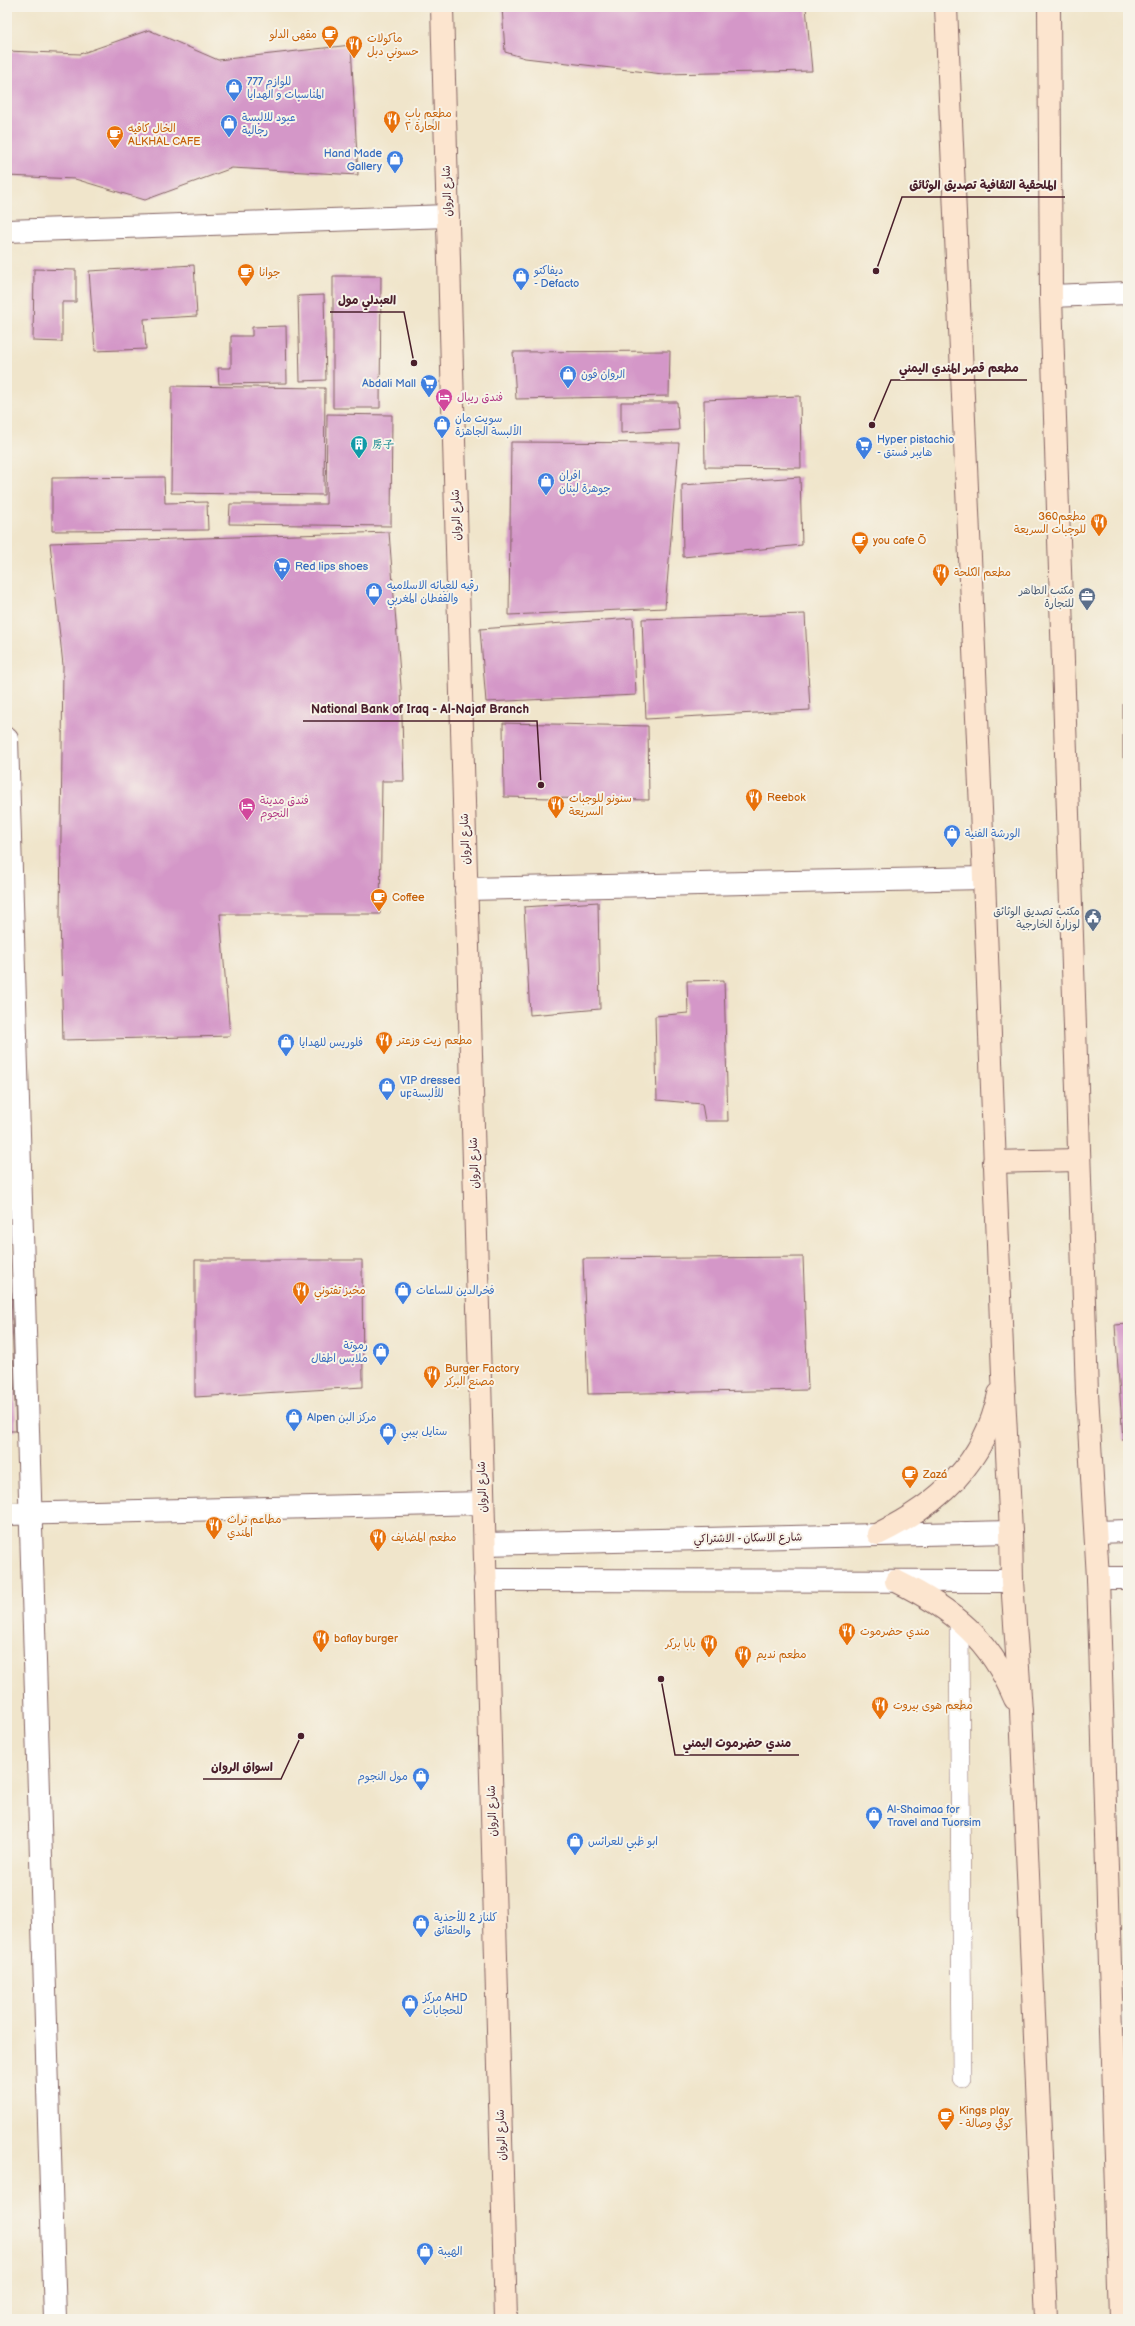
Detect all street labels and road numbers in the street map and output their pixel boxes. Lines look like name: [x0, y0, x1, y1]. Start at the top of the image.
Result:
street label: شارع الروان: [440, 165, 456, 217]
street label: شارع الروان: [449, 489, 465, 541]
street label: شارع الروان: [458, 813, 474, 865]
street label: شارع الروان: [467, 1137, 483, 1189]
street label: شارع الروان: [475, 1461, 491, 1513]
street label: شارع الاسكان - الاشتراكي: [694, 1531, 802, 1549]
street label: شارع الروان: [485, 1785, 501, 1837]
street label: شارع الروان: [494, 2109, 510, 2161]

